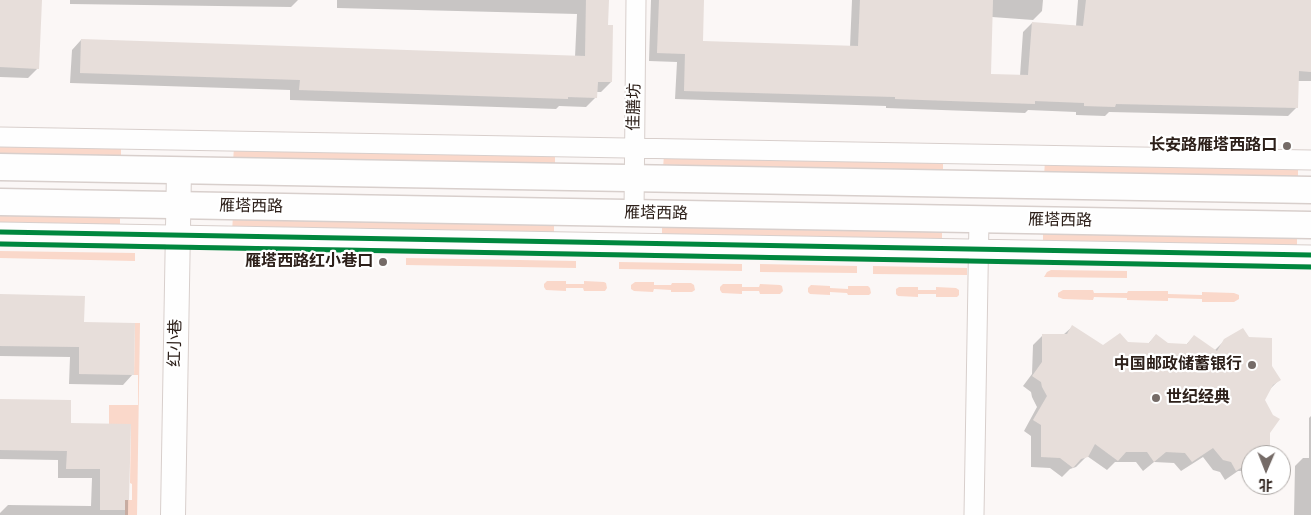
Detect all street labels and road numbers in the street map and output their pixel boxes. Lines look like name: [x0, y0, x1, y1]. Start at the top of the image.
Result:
street label: 佳膳坊: [625, 83, 645, 131]
street label: 雁塔西路: [219, 197, 283, 217]
street label: 雁塔西路: [624, 204, 688, 224]
street label: 雁塔西路: [1028, 211, 1092, 231]
street label: 红小巷: [166, 319, 186, 367]

